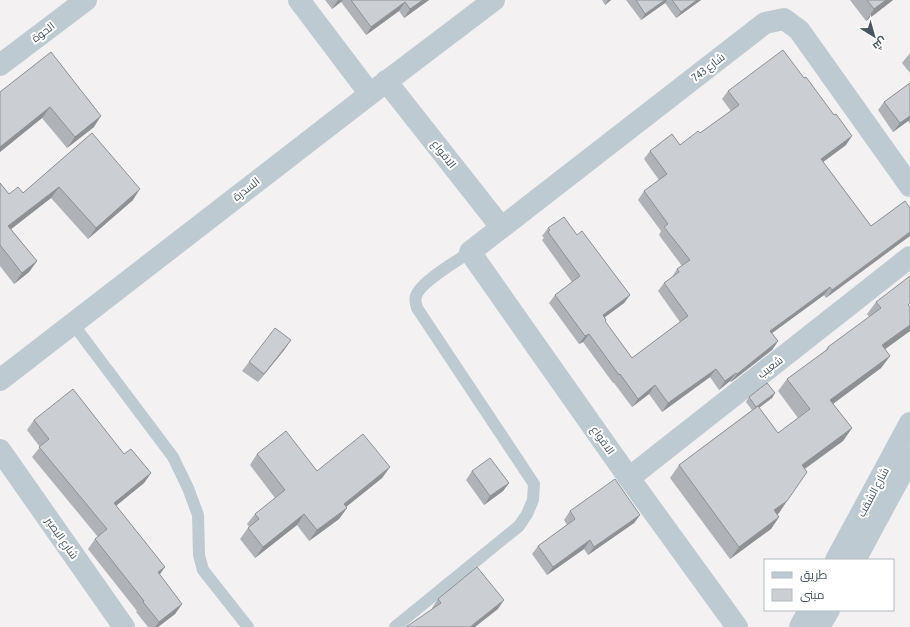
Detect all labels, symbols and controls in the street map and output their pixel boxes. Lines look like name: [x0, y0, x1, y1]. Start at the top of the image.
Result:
north arrow: [854, 16, 894, 56]
street label: الحوة: [29, 20, 57, 45]
text: ش: [870, 34, 889, 53]
street label: شارع 743: [689, 50, 728, 85]
street label: الاقواع: [428, 138, 459, 172]
street label: السدرة: [230, 175, 262, 204]
street label: شعيب: [755, 354, 785, 380]
street label: الاقواع: [587, 423, 617, 458]
street label: شارع الشقب: [855, 465, 893, 520]
street label: شارع البصير: [41, 514, 81, 562]
legend: [764, 559, 894, 611]
text: طريق: [800, 568, 828, 582]
text: مبنى: [800, 588, 825, 602]

